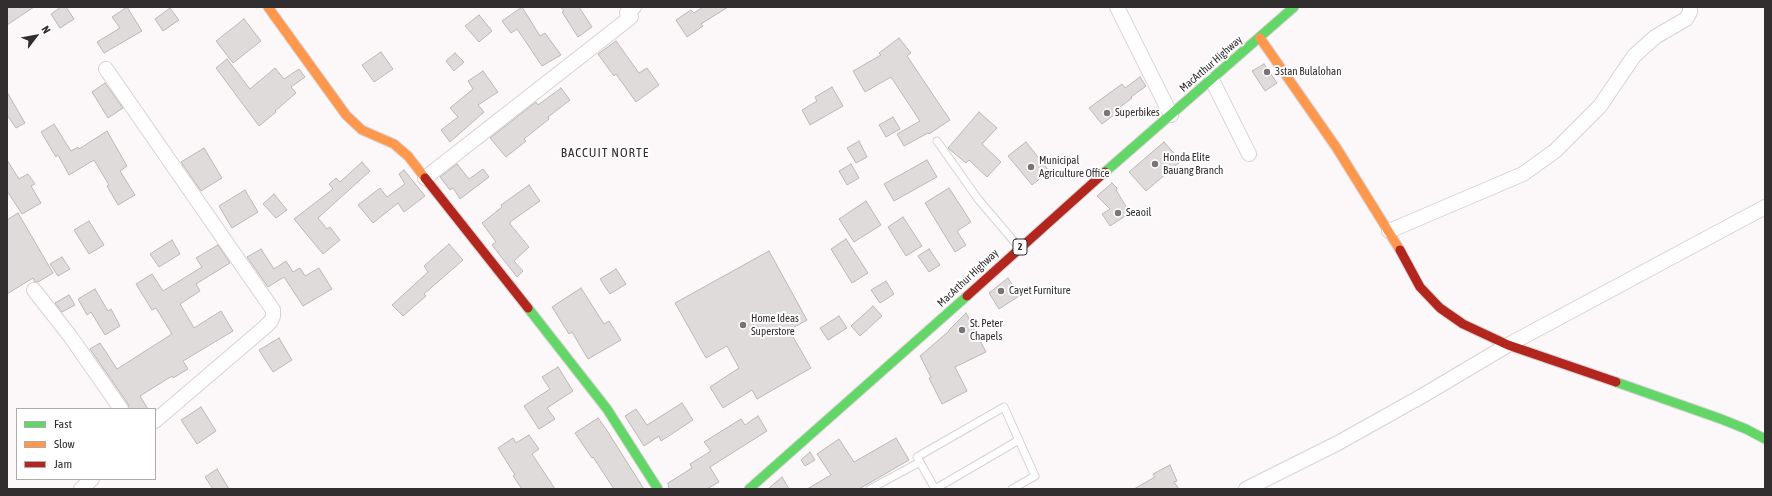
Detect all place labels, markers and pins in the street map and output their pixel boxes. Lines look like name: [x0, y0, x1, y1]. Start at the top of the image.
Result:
place label: 3stan Bulalohan: [1275, 65, 1341, 79]
marker: 3stan Bulalohan: [1262, 67, 1272, 77]
place label: Superbikes: [1115, 106, 1160, 120]
marker: Superbikes: [1102, 108, 1112, 118]
place label: Honda Elite Bauang Branch: [1163, 151, 1223, 177]
place label: Municipal Agriculture Office: [1039, 154, 1109, 180]
marker: Honda Elite Bauang Branch: [1150, 159, 1160, 169]
marker: Municipal Agriculture Office: [1026, 162, 1036, 172]
place label: Seaoil: [1126, 206, 1151, 220]
marker: Seaoil: [1113, 208, 1123, 218]
place label: Cayet Furniture: [1009, 284, 1071, 298]
marker: Cayet Furniture: [996, 286, 1006, 296]
place label: Home Ideas Superstore: [751, 312, 799, 338]
place label: St. Peter Chapels: [970, 317, 1003, 343]
marker: Home Ideas Superstore: [738, 320, 748, 330]
marker: St. Peter Chapels: [957, 325, 967, 335]

